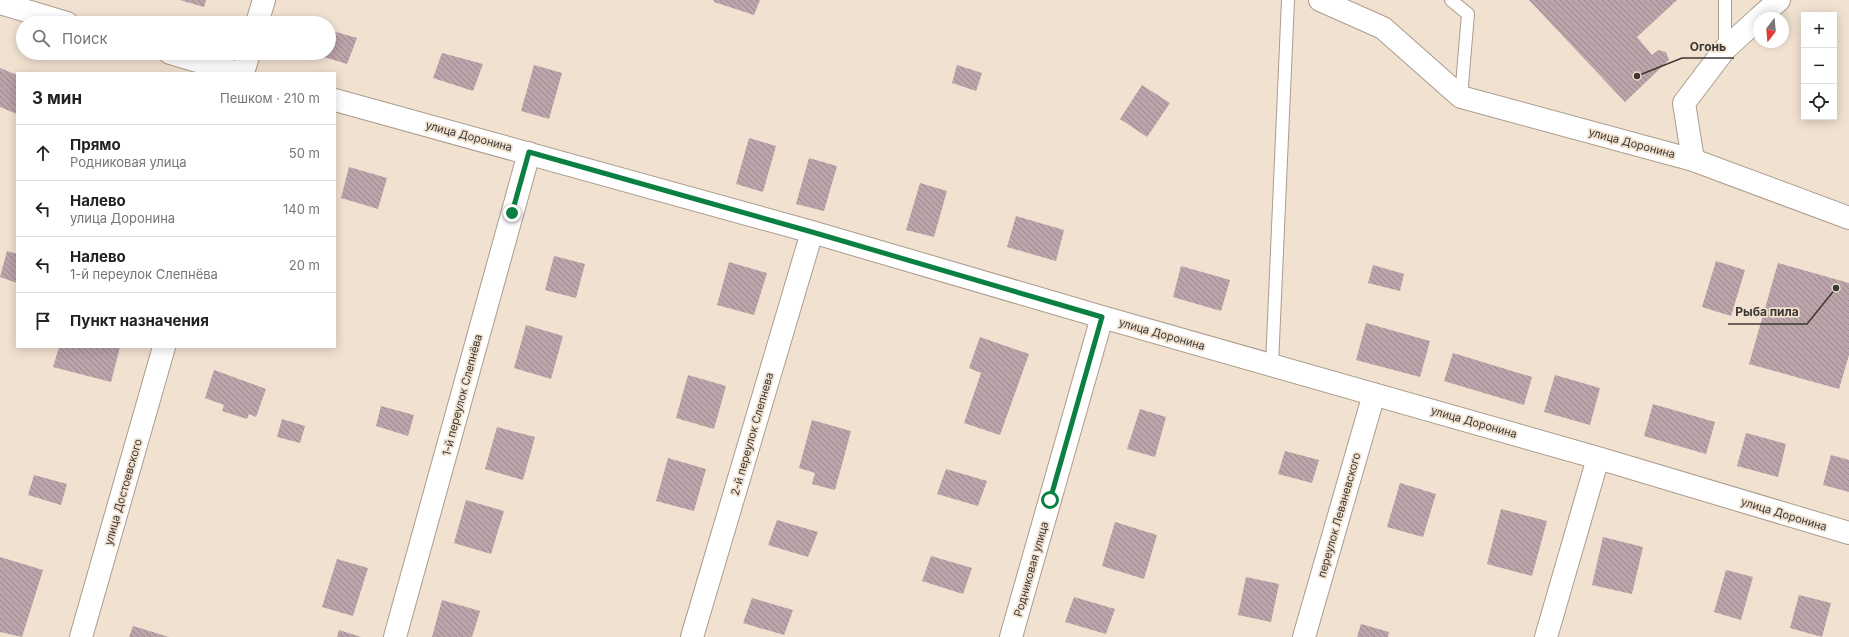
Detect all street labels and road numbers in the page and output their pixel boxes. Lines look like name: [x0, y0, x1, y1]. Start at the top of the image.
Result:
street label: улица Доронина: [424, 118, 514, 154]
street label: улица Доронина: [1587, 125, 1677, 161]
street label: улица Доронина: [1117, 315, 1207, 353]
street label: 1-й переулок Слепнёва: [439, 333, 485, 457]
street label: 2-й переулок Слепнева: [728, 371, 776, 497]
street label: улица Доронина: [1429, 403, 1519, 441]
street label: улица Достоевского: [101, 437, 145, 547]
street label: переулок Леваневского: [1314, 450, 1364, 579]
street label: улица Доронина: [1739, 494, 1829, 534]
street label: Родниковая улица: [1011, 520, 1051, 618]

